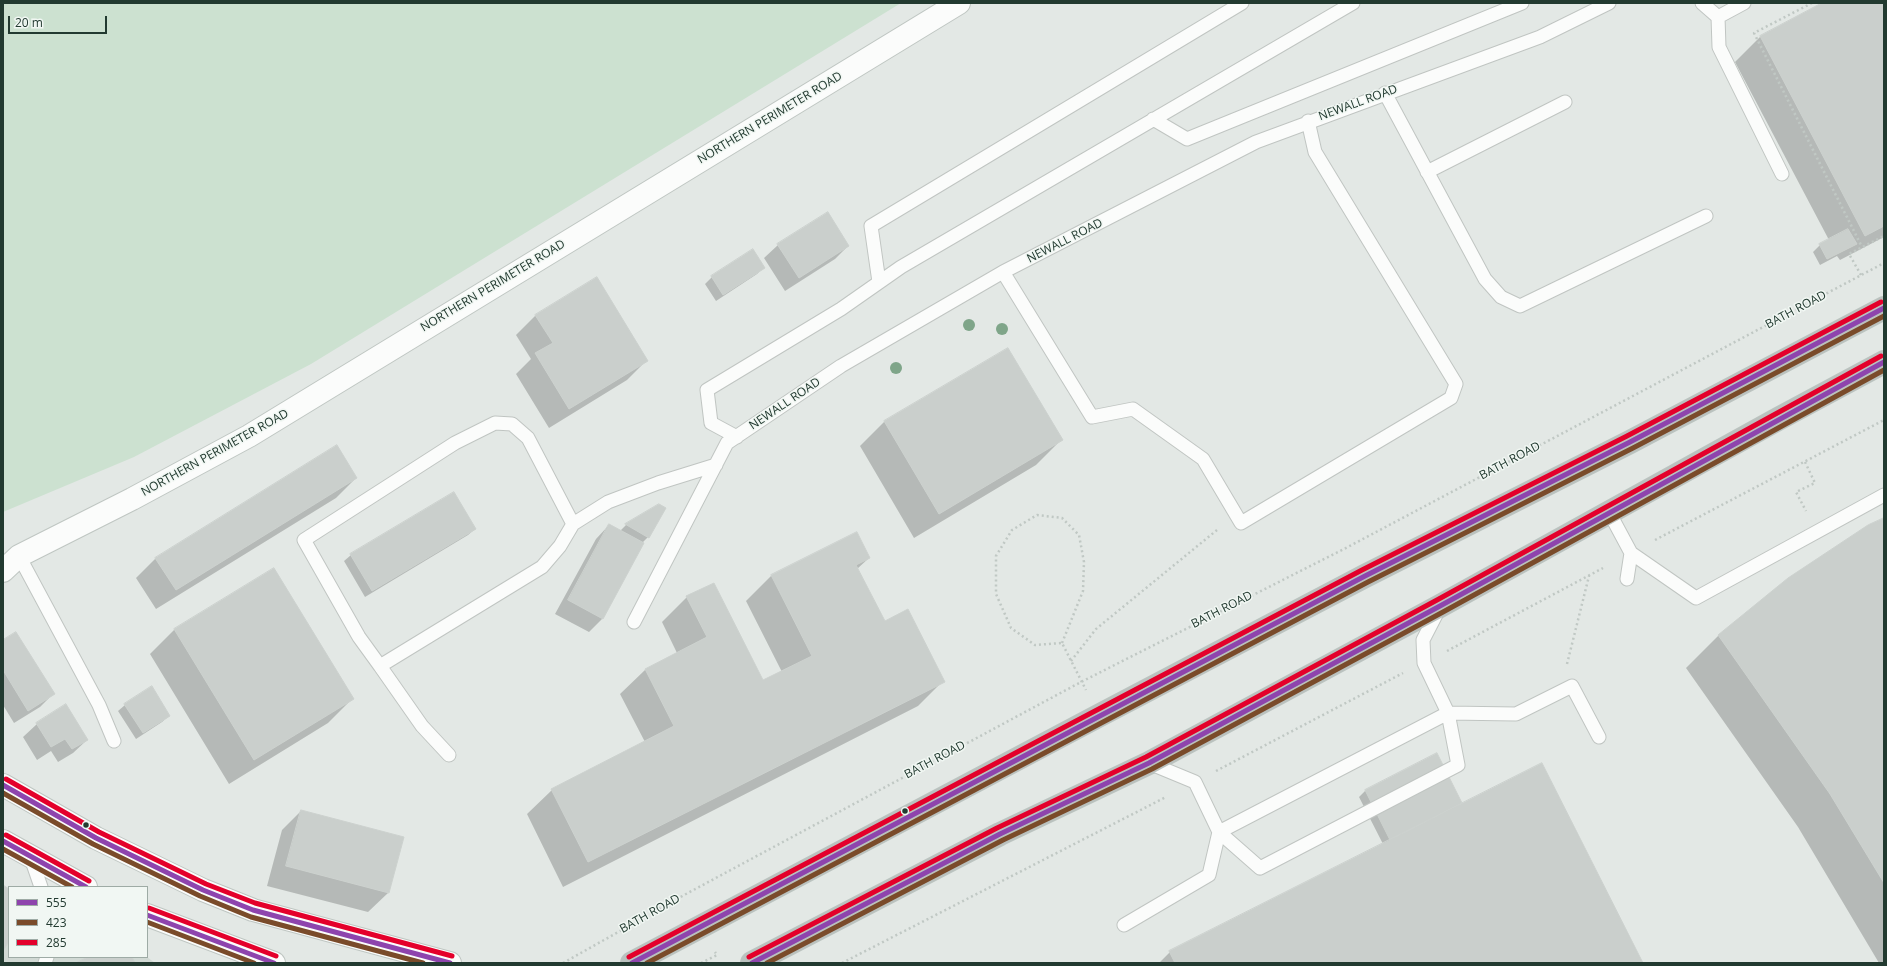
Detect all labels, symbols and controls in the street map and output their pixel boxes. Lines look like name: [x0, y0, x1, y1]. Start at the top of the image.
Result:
scale bar: [10, 8, 109, 34]
text: 20 m: [15, 14, 43, 31]
street label: NORTHERN PERIMETER ROAD: [695, 69, 845, 167]
street label: NEWALL ROAD: [1317, 82, 1399, 124]
street label: NEWALL ROAD: [1025, 216, 1105, 266]
street label: NORTHERN PERIMETER ROAD: [418, 237, 568, 335]
street label: BATH ROAD: [1763, 288, 1829, 332]
street label: NEWALL ROAD: [747, 375, 823, 433]
street label: NORTHERN PERIMETER ROAD: [139, 406, 291, 500]
street label: BATH ROAD: [1477, 439, 1543, 483]
street label: BATH ROAD: [1189, 588, 1255, 632]
street label: BATH ROAD: [902, 738, 968, 782]
unlabelled marker: [900, 806, 910, 816]
unlabelled marker: [81, 820, 91, 830]
legend: [8, 886, 148, 958]
street label: BATH ROAD: [617, 891, 683, 937]
text: 555: [46, 894, 67, 911]
text: 423: [46, 914, 67, 931]
text: 285: [46, 934, 67, 951]

